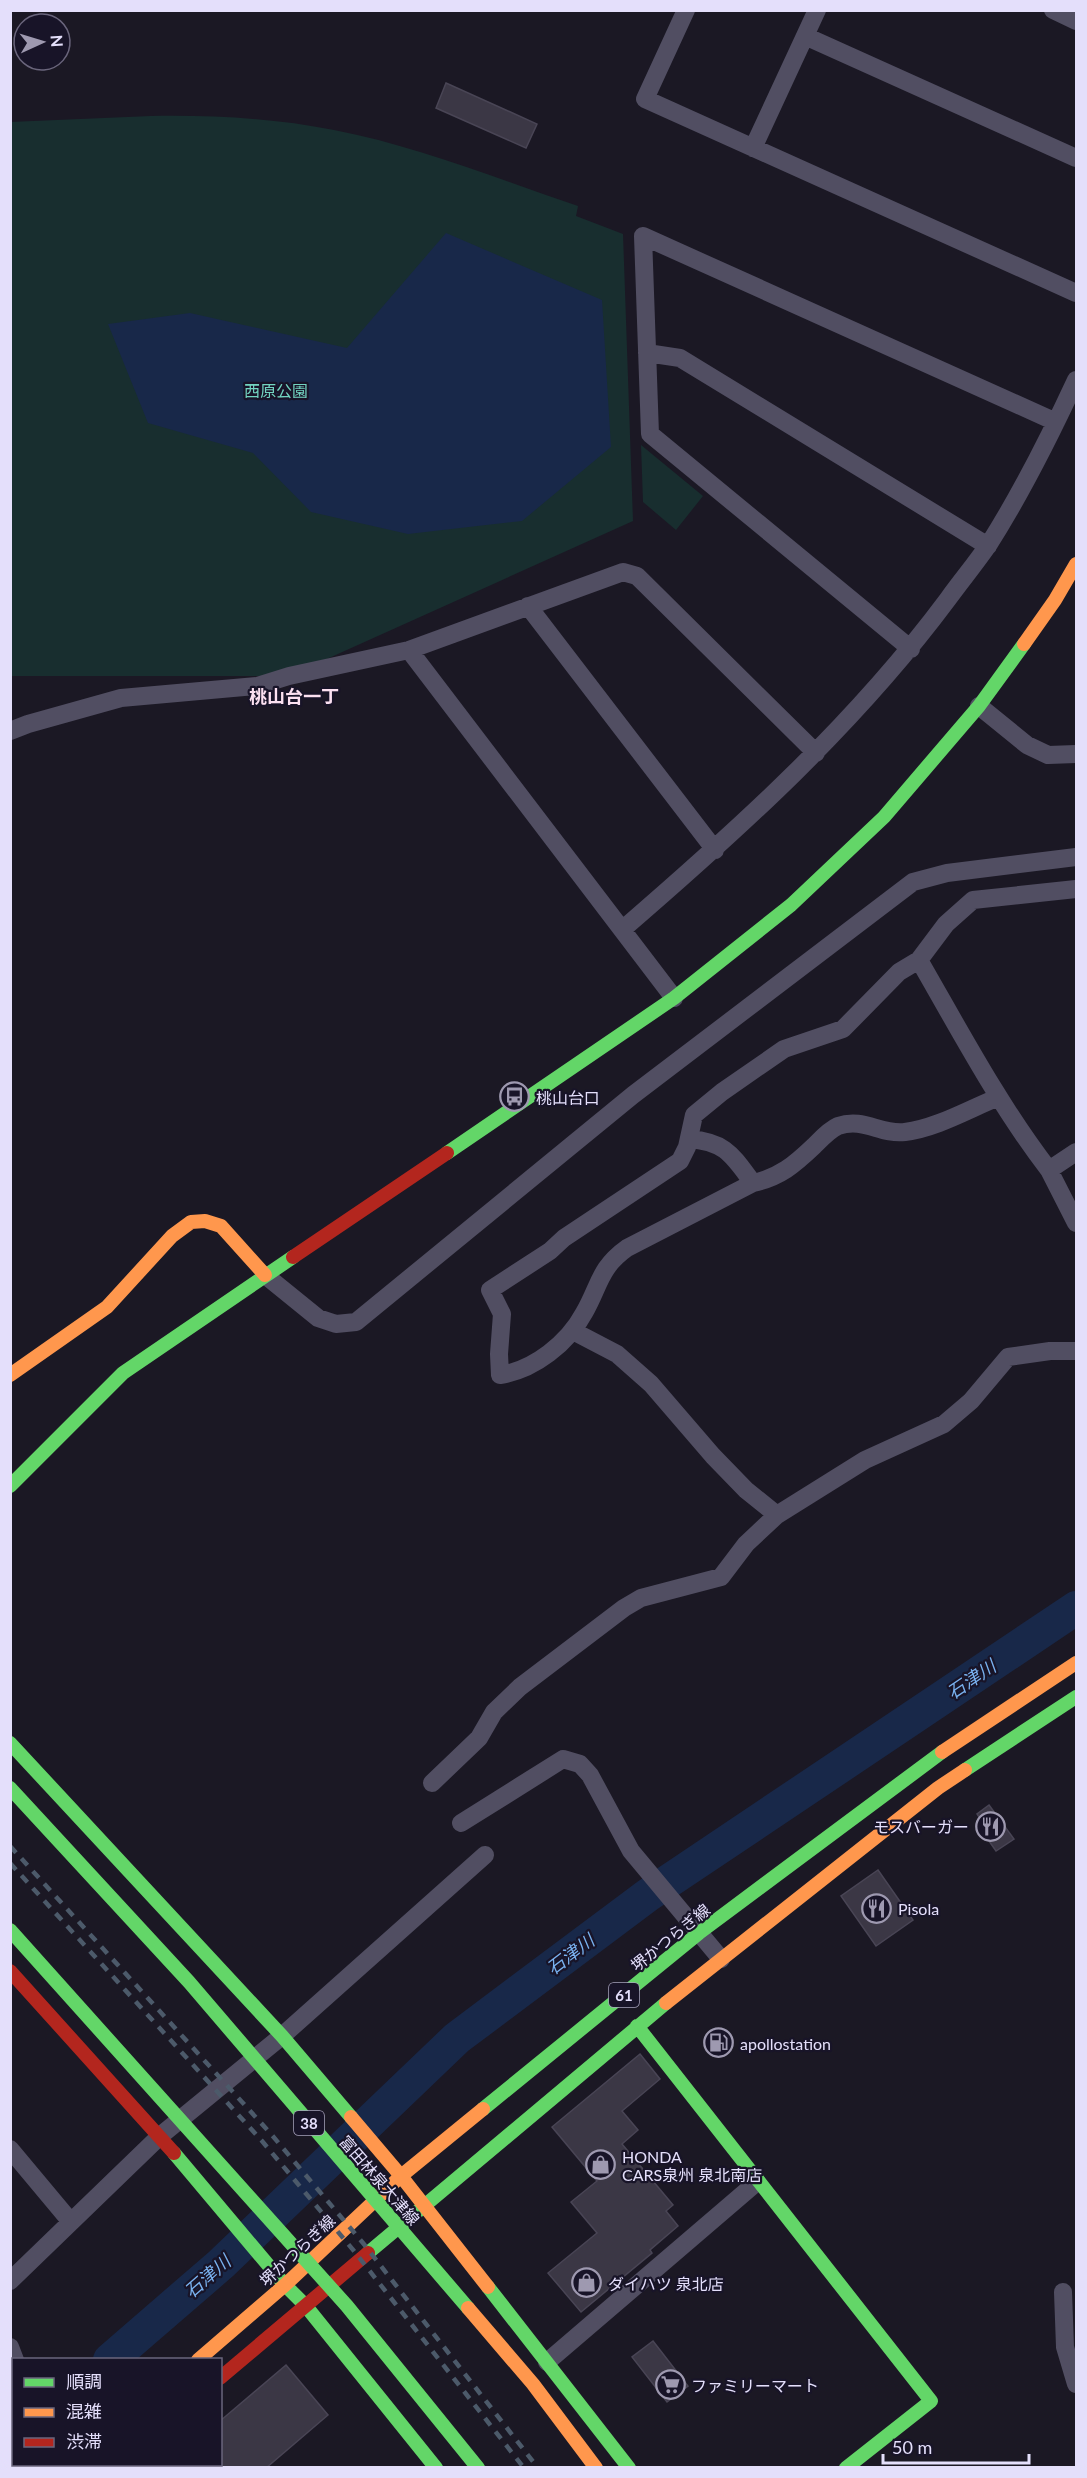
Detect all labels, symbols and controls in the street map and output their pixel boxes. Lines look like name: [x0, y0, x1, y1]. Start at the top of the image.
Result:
north arrow: [12, 12, 72, 72]
text: N: [48, 34, 67, 48]
park label: 西原公園: [244, 381, 308, 400]
district label: 桃山台一丁: [249, 685, 339, 707]
bus stop icon: 桃山台口: [499, 1081, 531, 1113]
place label: 桃山台口: [536, 1088, 600, 1107]
water label: 石津川: [942, 1654, 1001, 1703]
restaurant icon: モスバーガー: [974, 1810, 1006, 1842]
place label: モスバーガー: [873, 1817, 969, 1836]
restaurant icon: Pisola: [861, 1892, 893, 1924]
street label: 堺かつらぎ線: [627, 1899, 713, 1975]
place label: Pisola: [898, 1899, 939, 1918]
water label: 石津川: [542, 1928, 600, 1979]
road number: 61: [609, 1983, 639, 2007]
fuel station icon: apollostation: [703, 2027, 735, 2059]
place label: apollostation: [740, 2034, 831, 2053]
road number: 38: [294, 2111, 324, 2135]
street label: 富田林泉大津線: [336, 2131, 424, 2229]
place label: HONDA CARS泉州 泉北南店: [622, 2147, 762, 2184]
shop icon: HONDA CARS泉州 泉北南店: [585, 2149, 617, 2181]
street label: 堺かつらぎ線: [255, 2210, 339, 2290]
water label: 石津川: [179, 2249, 236, 2302]
shop icon: ダイハツ 泉北店: [571, 2267, 603, 2299]
place label: ダイハツ 泉北店: [608, 2274, 724, 2293]
legend: [12, 2358, 222, 2466]
supermarket icon: ファミリーマート: [654, 2369, 686, 2401]
text: 順調: [66, 2370, 102, 2392]
place label: ファミリーマート: [691, 2376, 819, 2395]
text: 混雑: [66, 2400, 102, 2422]
scale bar: [883, 2427, 1028, 2465]
text: 渋滞: [66, 2430, 102, 2452]
text: 50 m: [892, 2436, 932, 2458]

